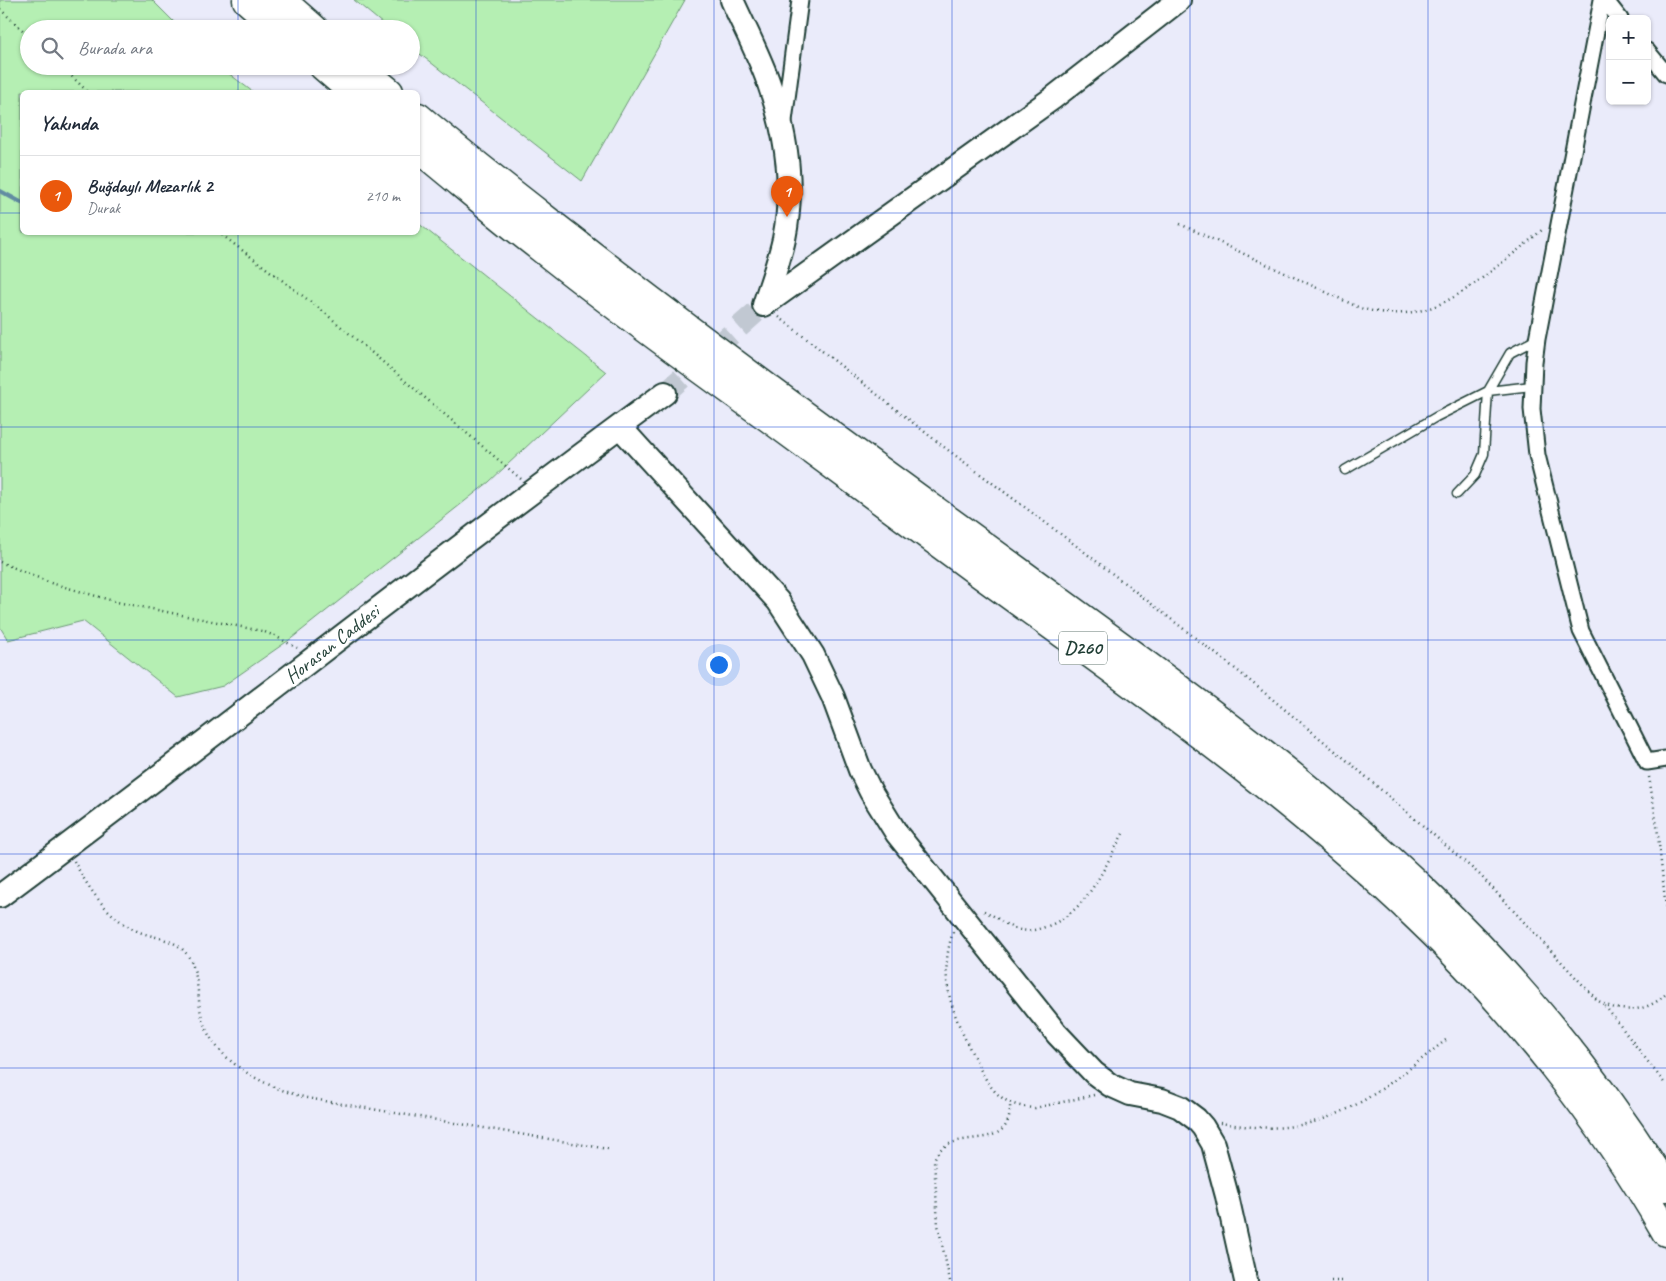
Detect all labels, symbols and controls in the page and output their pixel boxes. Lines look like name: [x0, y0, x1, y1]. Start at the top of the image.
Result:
map controls: [1606, 15, 1651, 105]
button: +: [1606, 15, 1651, 60]
search box: [20, 20, 420, 75]
icon: search: [38, 34, 66, 62]
text: Burada ara: [78, 36, 152, 60]
button: −: [1606, 60, 1651, 105]
text: Yakında: [40, 110, 98, 136]
text: Buğdaylı Mezarlık 2: [87, 174, 213, 198]
pin: 1: [771, 176, 803, 217]
text: 1: [52, 186, 60, 206]
text: 210 m: [366, 186, 400, 206]
text: Durak: [87, 198, 120, 218]
street label: Horasan Caddesi: [280, 598, 386, 689]
road number: D260: [1059, 632, 1107, 664]
your location: [706, 652, 732, 678]

